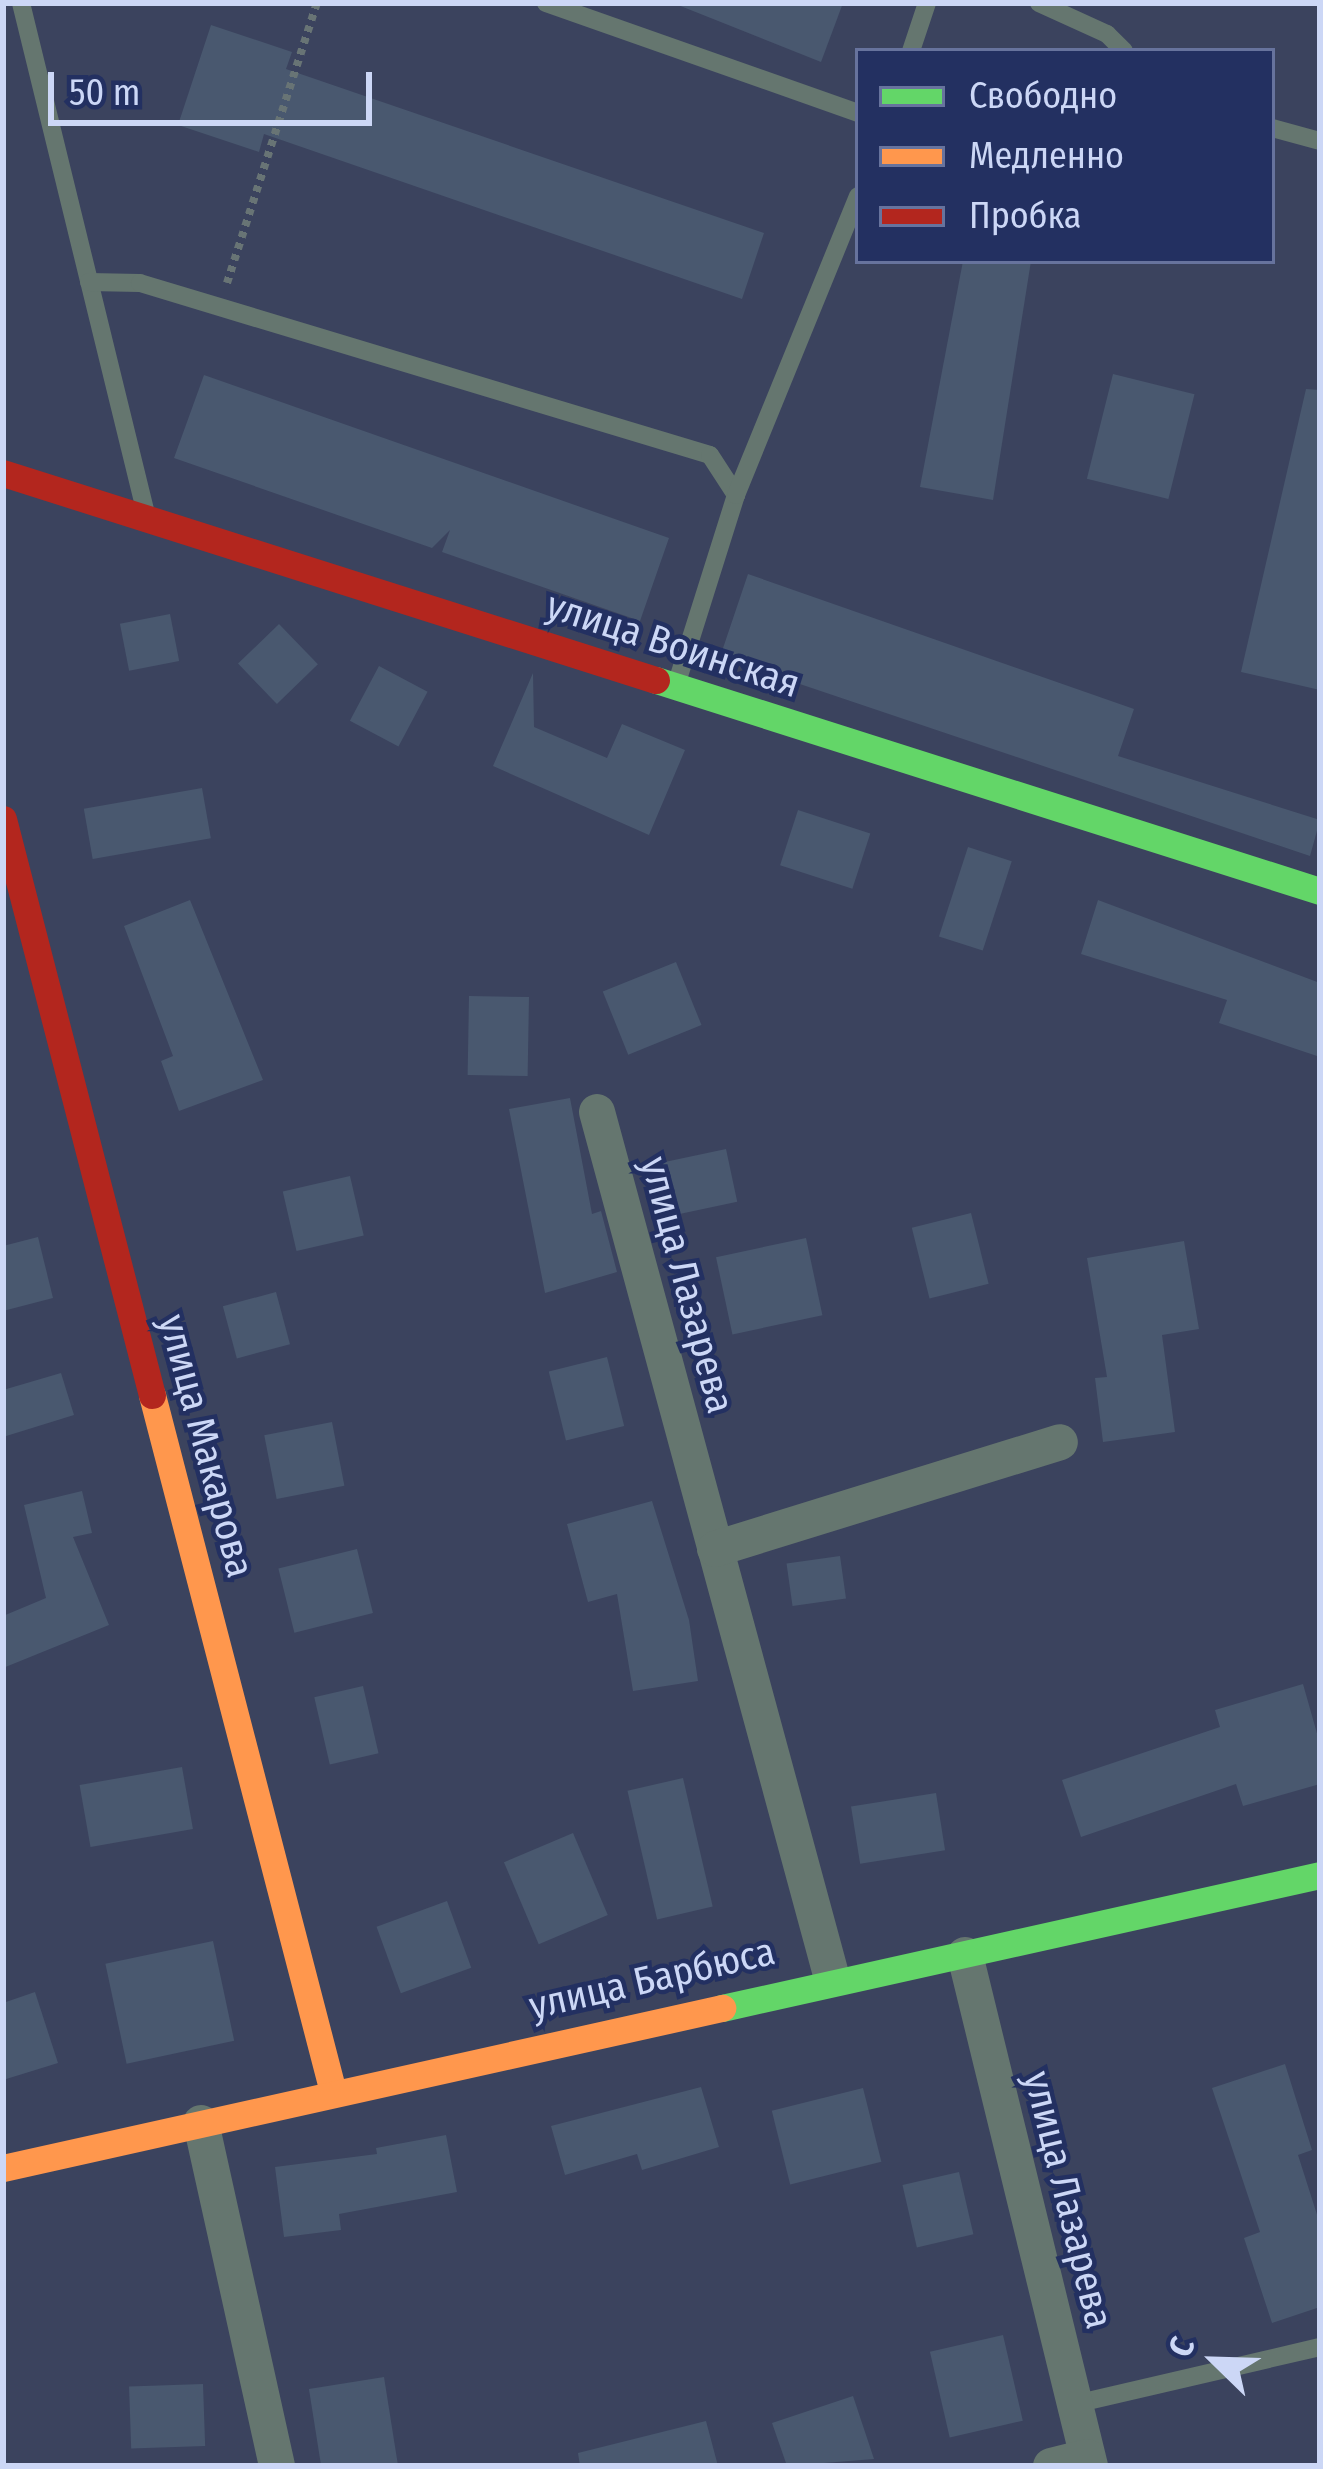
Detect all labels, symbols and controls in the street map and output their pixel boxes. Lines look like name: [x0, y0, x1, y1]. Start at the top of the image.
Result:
scale bar: [54, 48, 378, 122]
legend: [855, 48, 1275, 264]
text: 50 m: [69, 71, 140, 115]
text: Свободно: [969, 74, 1117, 118]
text: Медленно: [969, 134, 1124, 178]
text: Пробка: [969, 194, 1081, 238]
street label: улица Воинская: [541, 582, 805, 708]
street label: улица Лазарева: [630, 1152, 744, 1418]
street label: улица Макарова: [148, 1309, 264, 1583]
street label: улица Барбюса: [525, 1928, 779, 2030]
street label: улица Лазарева: [1013, 2067, 1123, 2333]
north arrow: [1155, 2301, 1275, 2421]
text: С: [1160, 2331, 1204, 2363]

